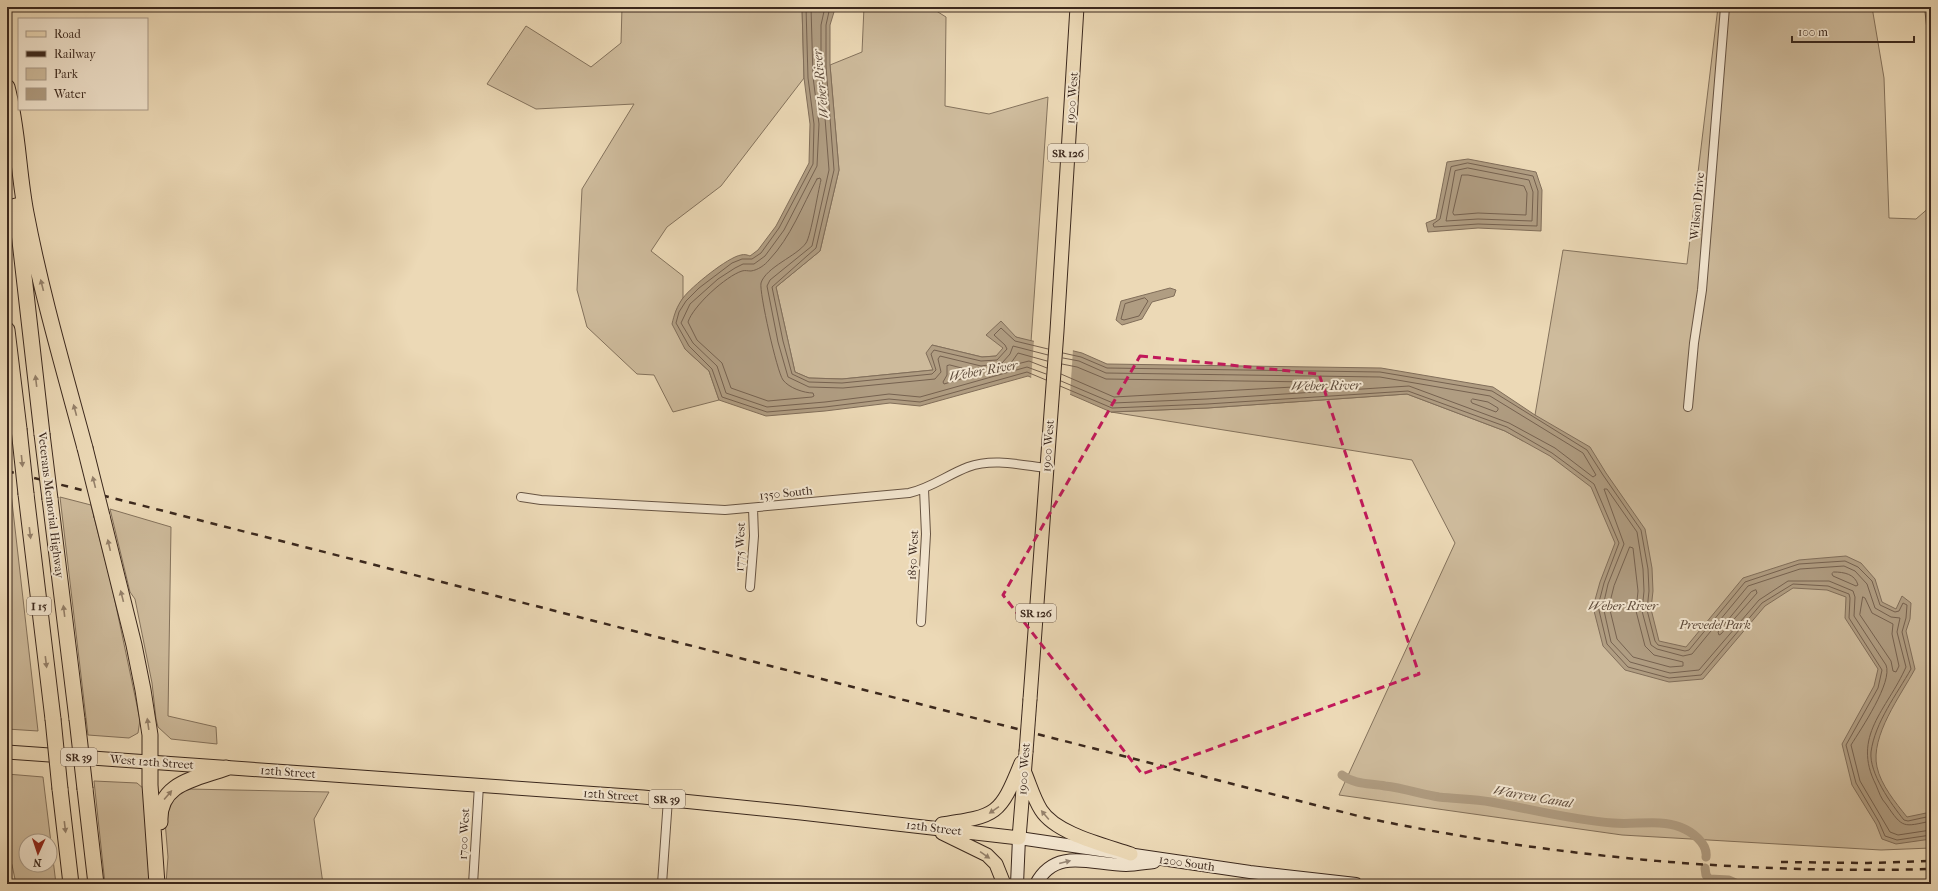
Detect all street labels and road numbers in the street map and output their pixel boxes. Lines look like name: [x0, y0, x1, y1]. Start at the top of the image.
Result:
street label: 1900 West: [1063, 71, 1081, 124]
road number: SR 126: [1048, 144, 1088, 162]
street label: Wilson Drive: [1687, 172, 1707, 241]
street label: 1900 West: [1039, 419, 1057, 472]
street label: Veterans Memorial Highway: [35, 430, 67, 579]
street label: 1350 South: [759, 483, 814, 503]
street label: 1775 West: [732, 521, 748, 572]
street label: 1850 West: [905, 529, 921, 580]
road number: I 15: [27, 597, 51, 615]
road number: SR 126: [1016, 604, 1056, 622]
street label: 1900 West: [1015, 742, 1033, 795]
road number: SR 39: [61, 748, 97, 766]
street label: West 12th Street: [109, 752, 195, 772]
street label: 12th Street: [260, 763, 317, 781]
street label: 12th Street: [583, 786, 640, 804]
road number: SR 39: [649, 790, 685, 808]
street label: 1700 West: [456, 807, 472, 860]
street label: 12th Street: [905, 818, 963, 838]
street label: 1200 South: [1158, 852, 1216, 874]

